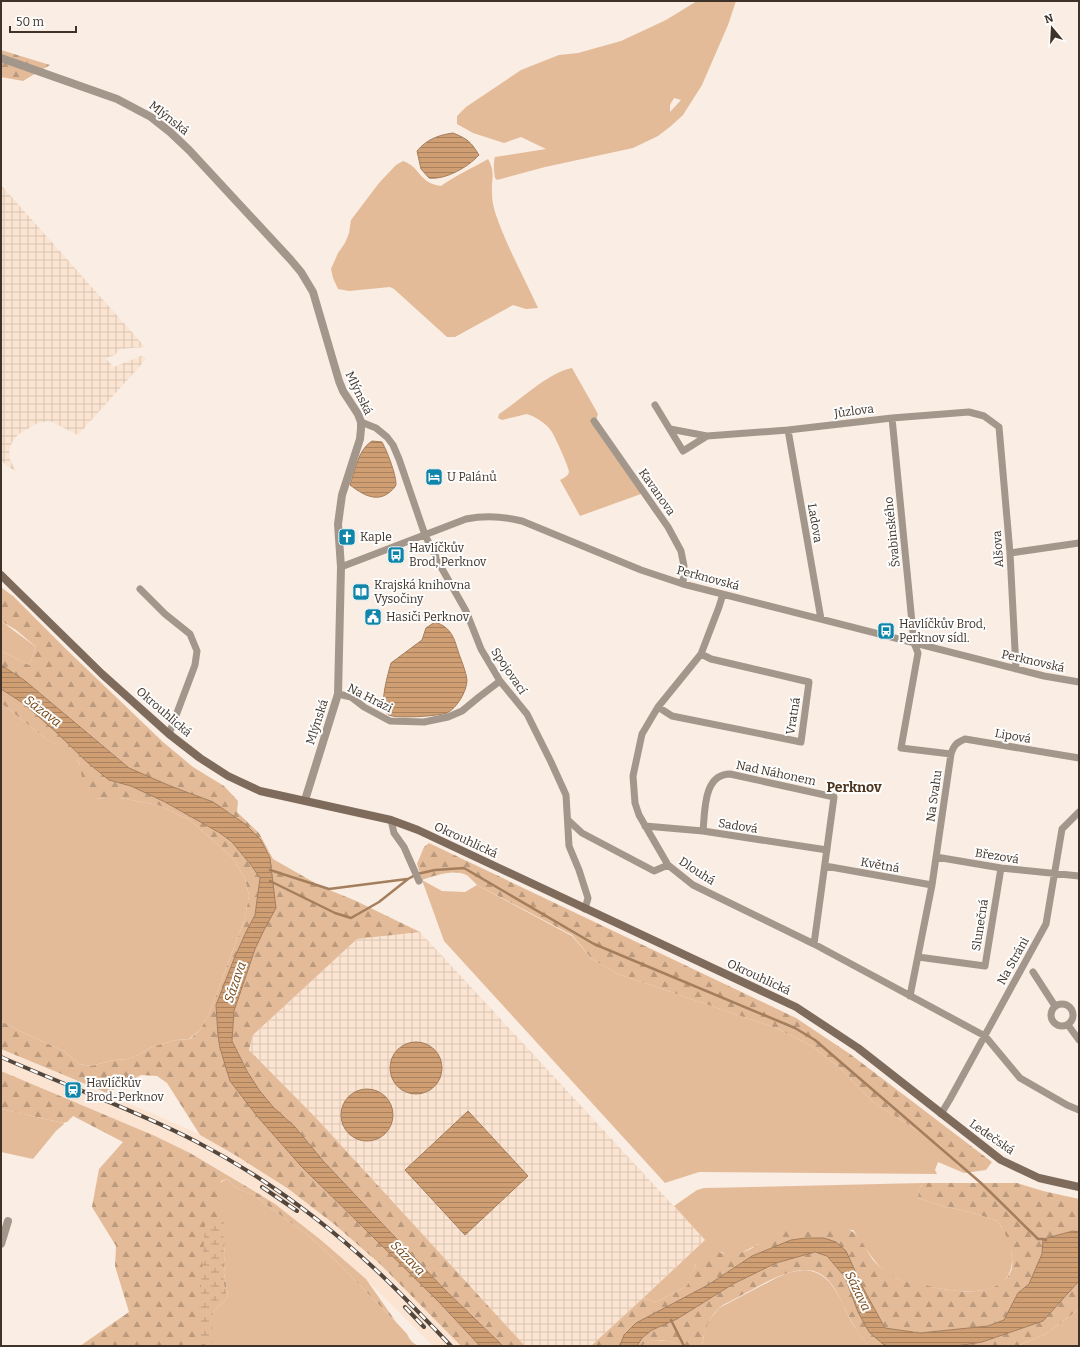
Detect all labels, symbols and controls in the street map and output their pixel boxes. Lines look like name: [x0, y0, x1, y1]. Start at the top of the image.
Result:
scale bar: [10, 8, 76, 34]
north arrow: [1032, 8, 1072, 48]
text: N: [1043, 11, 1056, 26]
text: 50 m: [16, 15, 45, 29]
street label: Mlýnská: [146, 98, 192, 138]
street label: Mlýnská: [342, 369, 376, 417]
street label: Jůzlova: [832, 402, 875, 420]
street label: Kavanova: [636, 466, 678, 518]
hotel icon: U Palánů: [424, 467, 444, 487]
place label: U Palánů: [447, 470, 497, 484]
street label: Švabinského: [880, 496, 903, 568]
street label: Ladova: [805, 502, 825, 544]
church icon: Kaple: [337, 527, 357, 547]
place label: Kaple: [360, 530, 392, 544]
street label: Alšova: [990, 530, 1006, 568]
place label: Havlíčkův Brod, Perknov: [409, 541, 487, 569]
bus stop icon: Havlíčkův Brod, Perknov: [386, 545, 406, 565]
street label: Perknovská: [675, 563, 741, 593]
place label: Krajská knihovna Vysočiny: [374, 578, 471, 606]
library icon: Krajská knihovna Vysočiny: [351, 582, 371, 602]
public building icon: Hasiči Perknov: [363, 607, 383, 627]
place label: Hasiči Perknov: [386, 610, 470, 624]
place label: Havlíčkův Brod, Perknov sídl.: [899, 617, 986, 645]
bus stop icon: Havlíčkův Brod, Perknov sídl.: [876, 621, 896, 641]
street label: Spojovací: [488, 645, 530, 697]
street label: Perknovská: [1000, 647, 1066, 675]
street label: Na Hrázi: [345, 681, 395, 715]
street label: Okrouhlická: [134, 684, 195, 740]
water label: Sázava: [22, 692, 64, 730]
street label: Vratná: [783, 696, 803, 736]
street label: Mlýnská: [303, 697, 331, 746]
street label: Lipová: [994, 726, 1033, 746]
street label: Nad Náhonem: [735, 758, 818, 788]
street label: Na Svahu: [923, 768, 945, 823]
district label: Perknov: [826, 779, 882, 796]
street label: Sadová: [717, 816, 759, 836]
street label: Okrouhlická: [432, 819, 500, 861]
street label: Březová: [974, 846, 1020, 866]
street label: Dlouhá: [676, 854, 718, 888]
street label: Květná: [859, 855, 901, 875]
street label: Slunečná: [969, 898, 991, 952]
street label: Na Stráni: [994, 934, 1032, 987]
street label: Okrouhlická: [725, 956, 793, 998]
water label: Sázava: [221, 960, 249, 1004]
place label: Havlíčkův Brod-Perknov: [86, 1076, 164, 1104]
station icon: Havlíčkův Brod-Perknov: [63, 1080, 83, 1100]
street label: Ledečská: [967, 1116, 1018, 1158]
water label: Sázava: [388, 1238, 428, 1278]
water label: Sázava: [842, 1269, 874, 1313]

